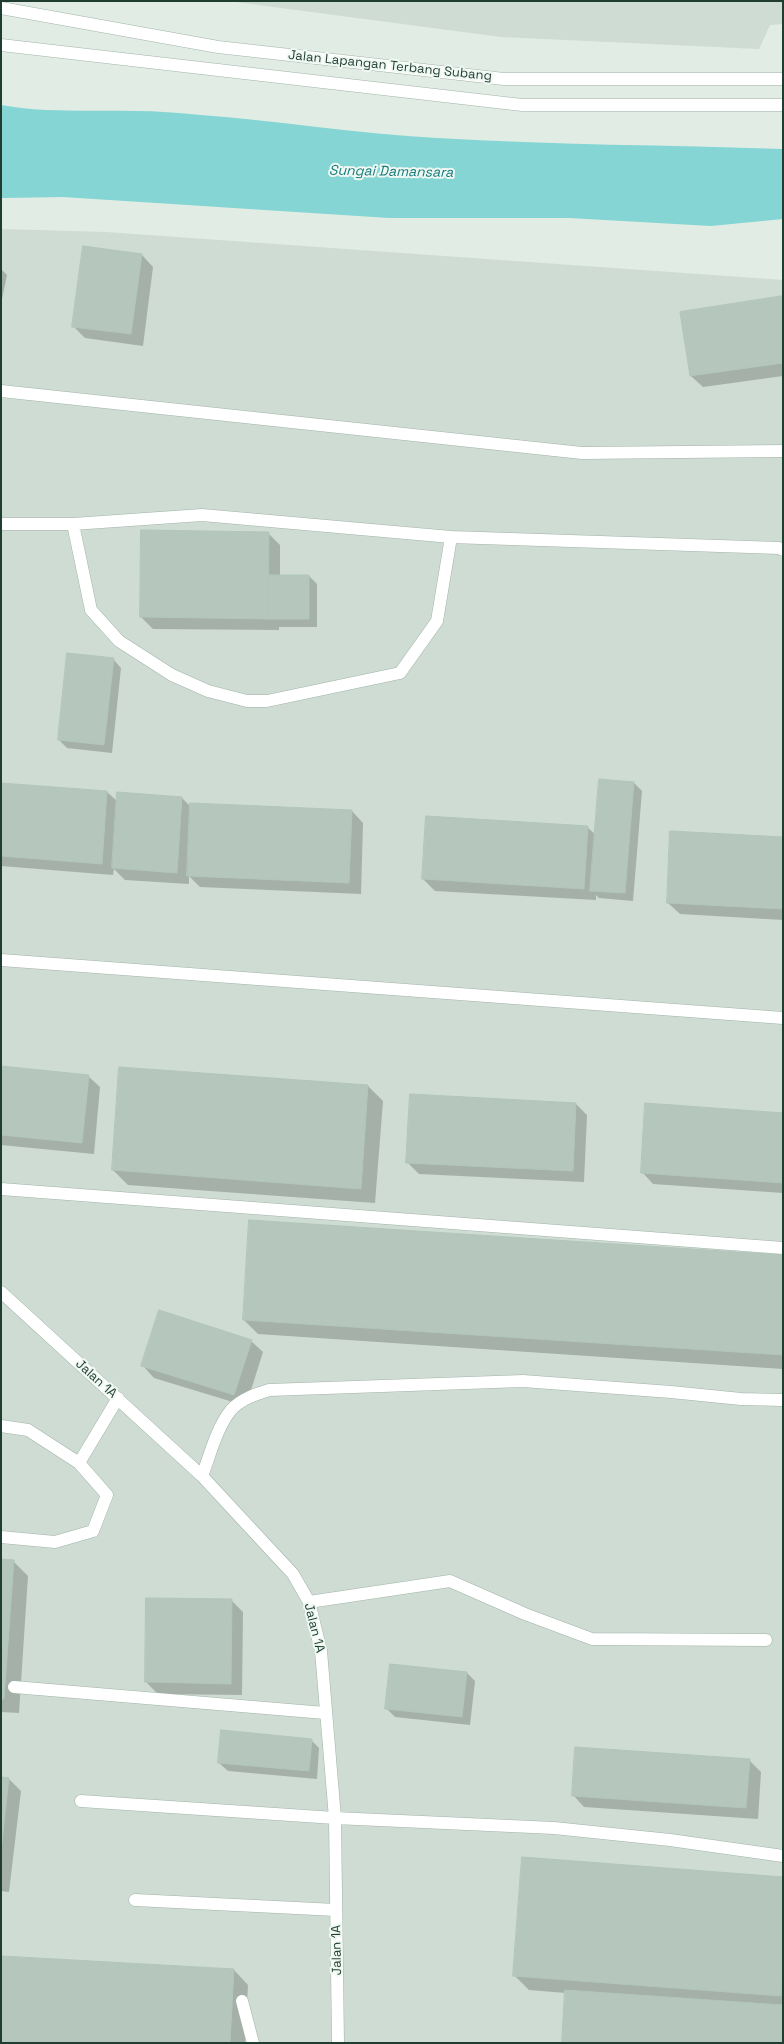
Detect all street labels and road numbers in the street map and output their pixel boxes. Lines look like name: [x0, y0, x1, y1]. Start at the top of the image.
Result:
street label: Jalan Lapangan Terbang Subang: [287, 48, 493, 84]
street label: Jalan 1A: [72, 1356, 120, 1402]
street label: Jalan 1A: [300, 1602, 328, 1654]
street label: Jalan 1A: [329, 1925, 345, 1975]

